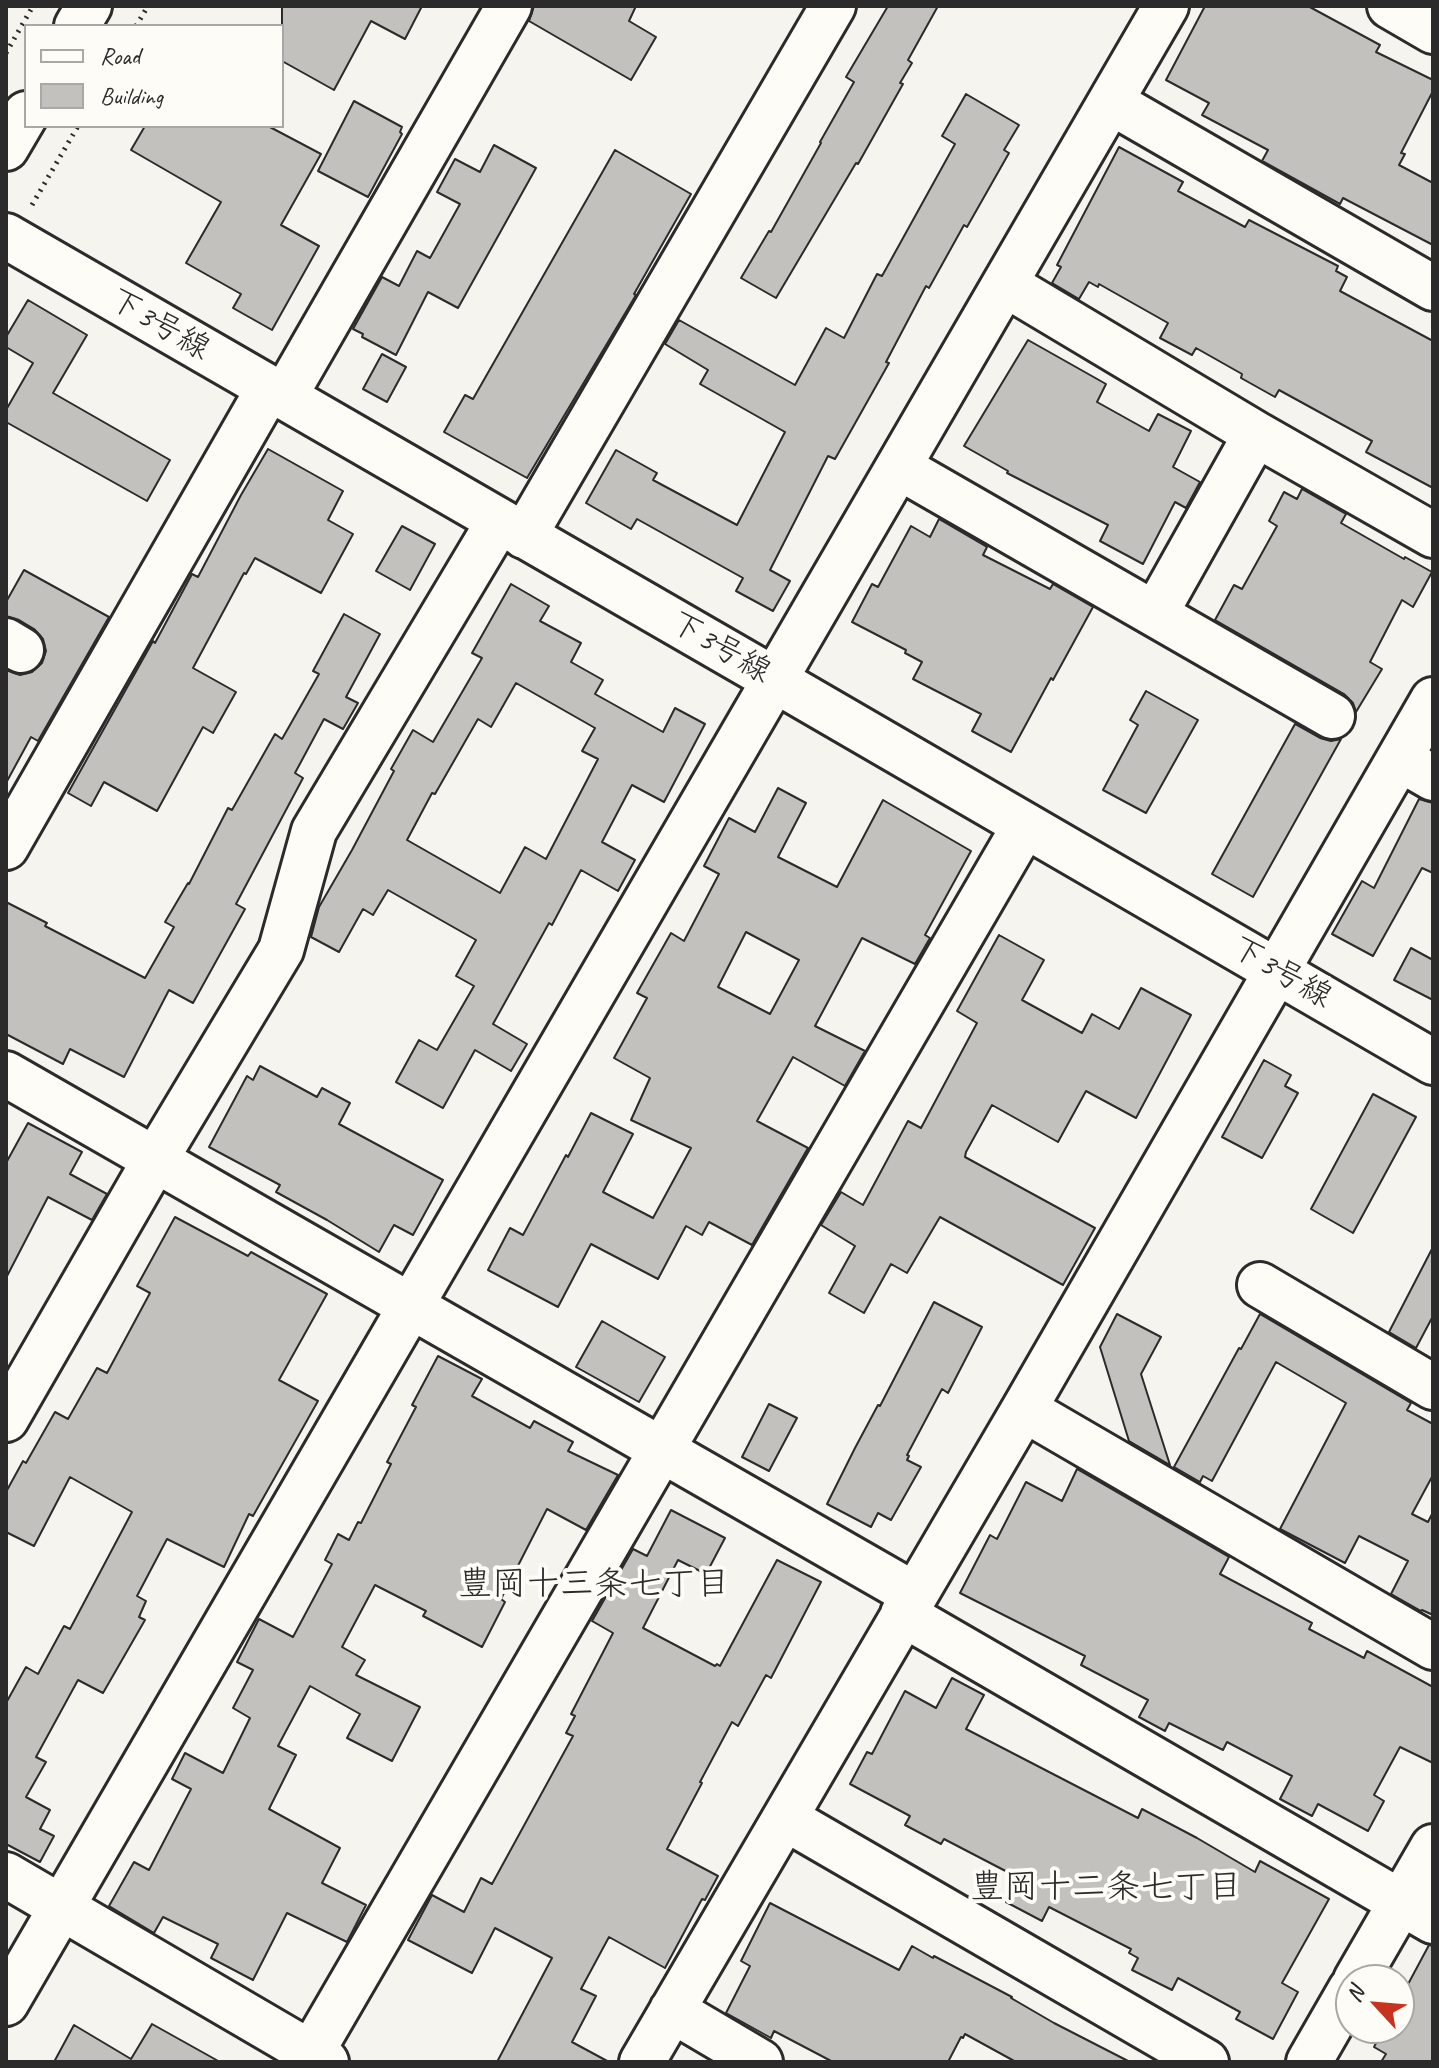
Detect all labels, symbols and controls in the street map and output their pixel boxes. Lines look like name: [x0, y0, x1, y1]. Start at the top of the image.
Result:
legend: [24, 24, 284, 128]
text: Road: [100, 41, 140, 71]
text: Building: [100, 81, 163, 111]
street label: 下3号線: [102, 281, 216, 369]
street label: 下3号線: [663, 604, 777, 692]
street label: 下3号線: [1224, 929, 1338, 1017]
district label: 豊岡十三条七丁目: [458, 1565, 730, 1605]
district label: 豊岡十二条七丁目: [970, 1868, 1242, 1908]
north arrow: [1335, 1964, 1415, 2044]
text: N: [1340, 1982, 1371, 2007]

